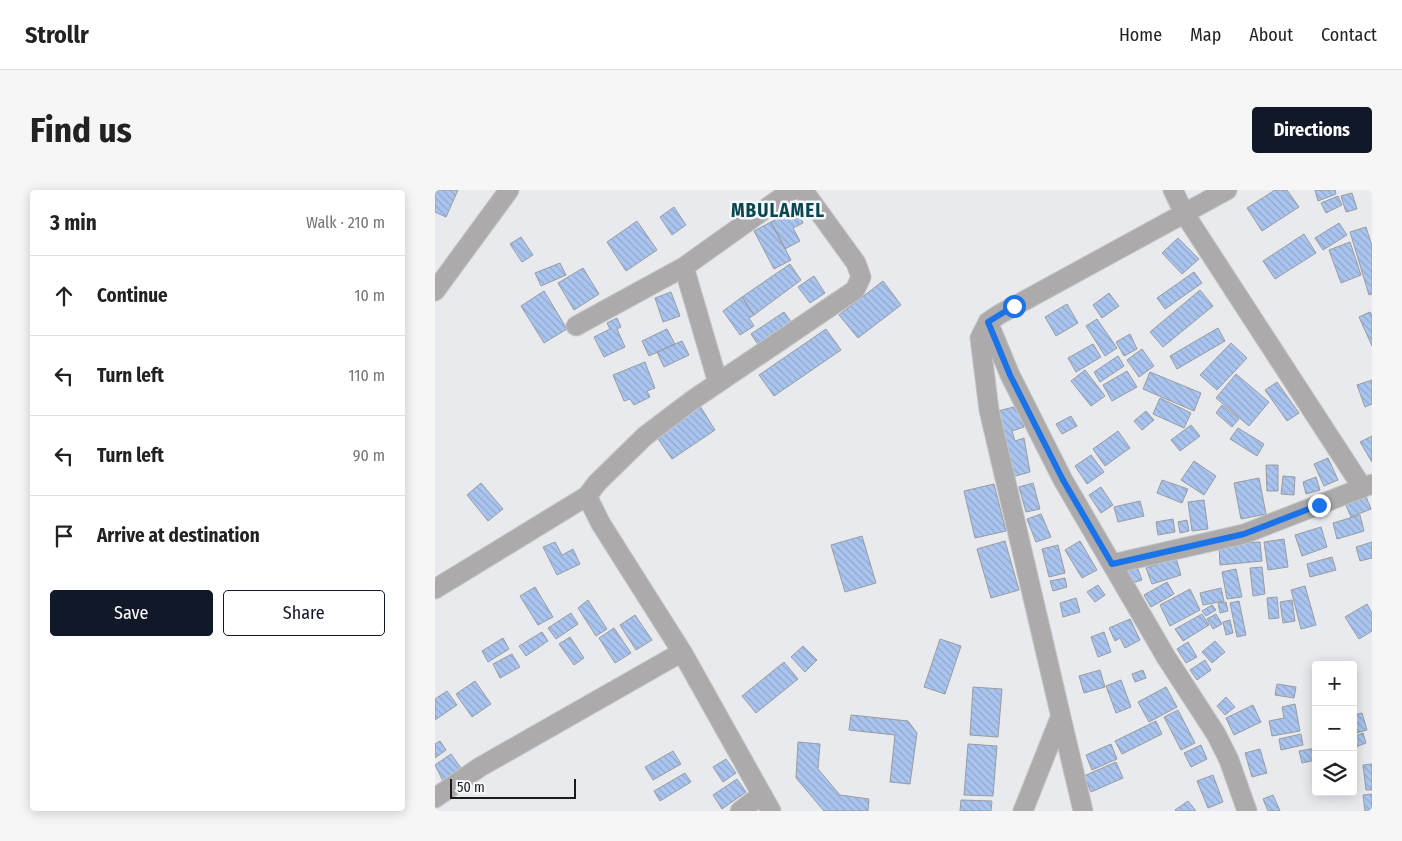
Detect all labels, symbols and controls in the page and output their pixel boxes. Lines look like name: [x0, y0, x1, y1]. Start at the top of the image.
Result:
text: Strollr: [25, 21, 89, 49]
text: Home: [1119, 24, 1162, 46]
text: Map: [1190, 24, 1221, 46]
text: About: [1249, 24, 1293, 46]
text: Contact: [1321, 24, 1377, 46]
button: Directions: [1252, 107, 1372, 153]
text: Find us: [30, 109, 132, 151]
district label: MBULAMEL: [731, 199, 825, 222]
text: 3 min: [50, 210, 97, 236]
text: Walk · 210 m: [306, 213, 385, 232]
icon: ahead: [50, 282, 78, 310]
text: Continue: [97, 284, 168, 307]
text: 10 m: [354, 286, 385, 305]
route start: [1003, 295, 1026, 318]
icon: left: [50, 362, 78, 390]
text: Turn left: [97, 364, 164, 387]
text: 110 m: [348, 366, 385, 385]
icon: left: [50, 442, 78, 470]
text: Turn left: [97, 444, 164, 467]
text: 90 m: [353, 446, 385, 465]
route end: [1308, 494, 1331, 517]
icon: arrive: [50, 522, 78, 550]
text: Arrive at destination: [97, 524, 260, 547]
button: Save: [50, 590, 213, 636]
button: Share: [223, 590, 385, 636]
map controls: [1312, 661, 1357, 796]
button: +: [1312, 661, 1357, 706]
button: −: [1312, 706, 1357, 751]
button: layers: [1312, 751, 1357, 796]
scale bar: [450, 776, 576, 799]
text: 50 m: [457, 779, 485, 796]

